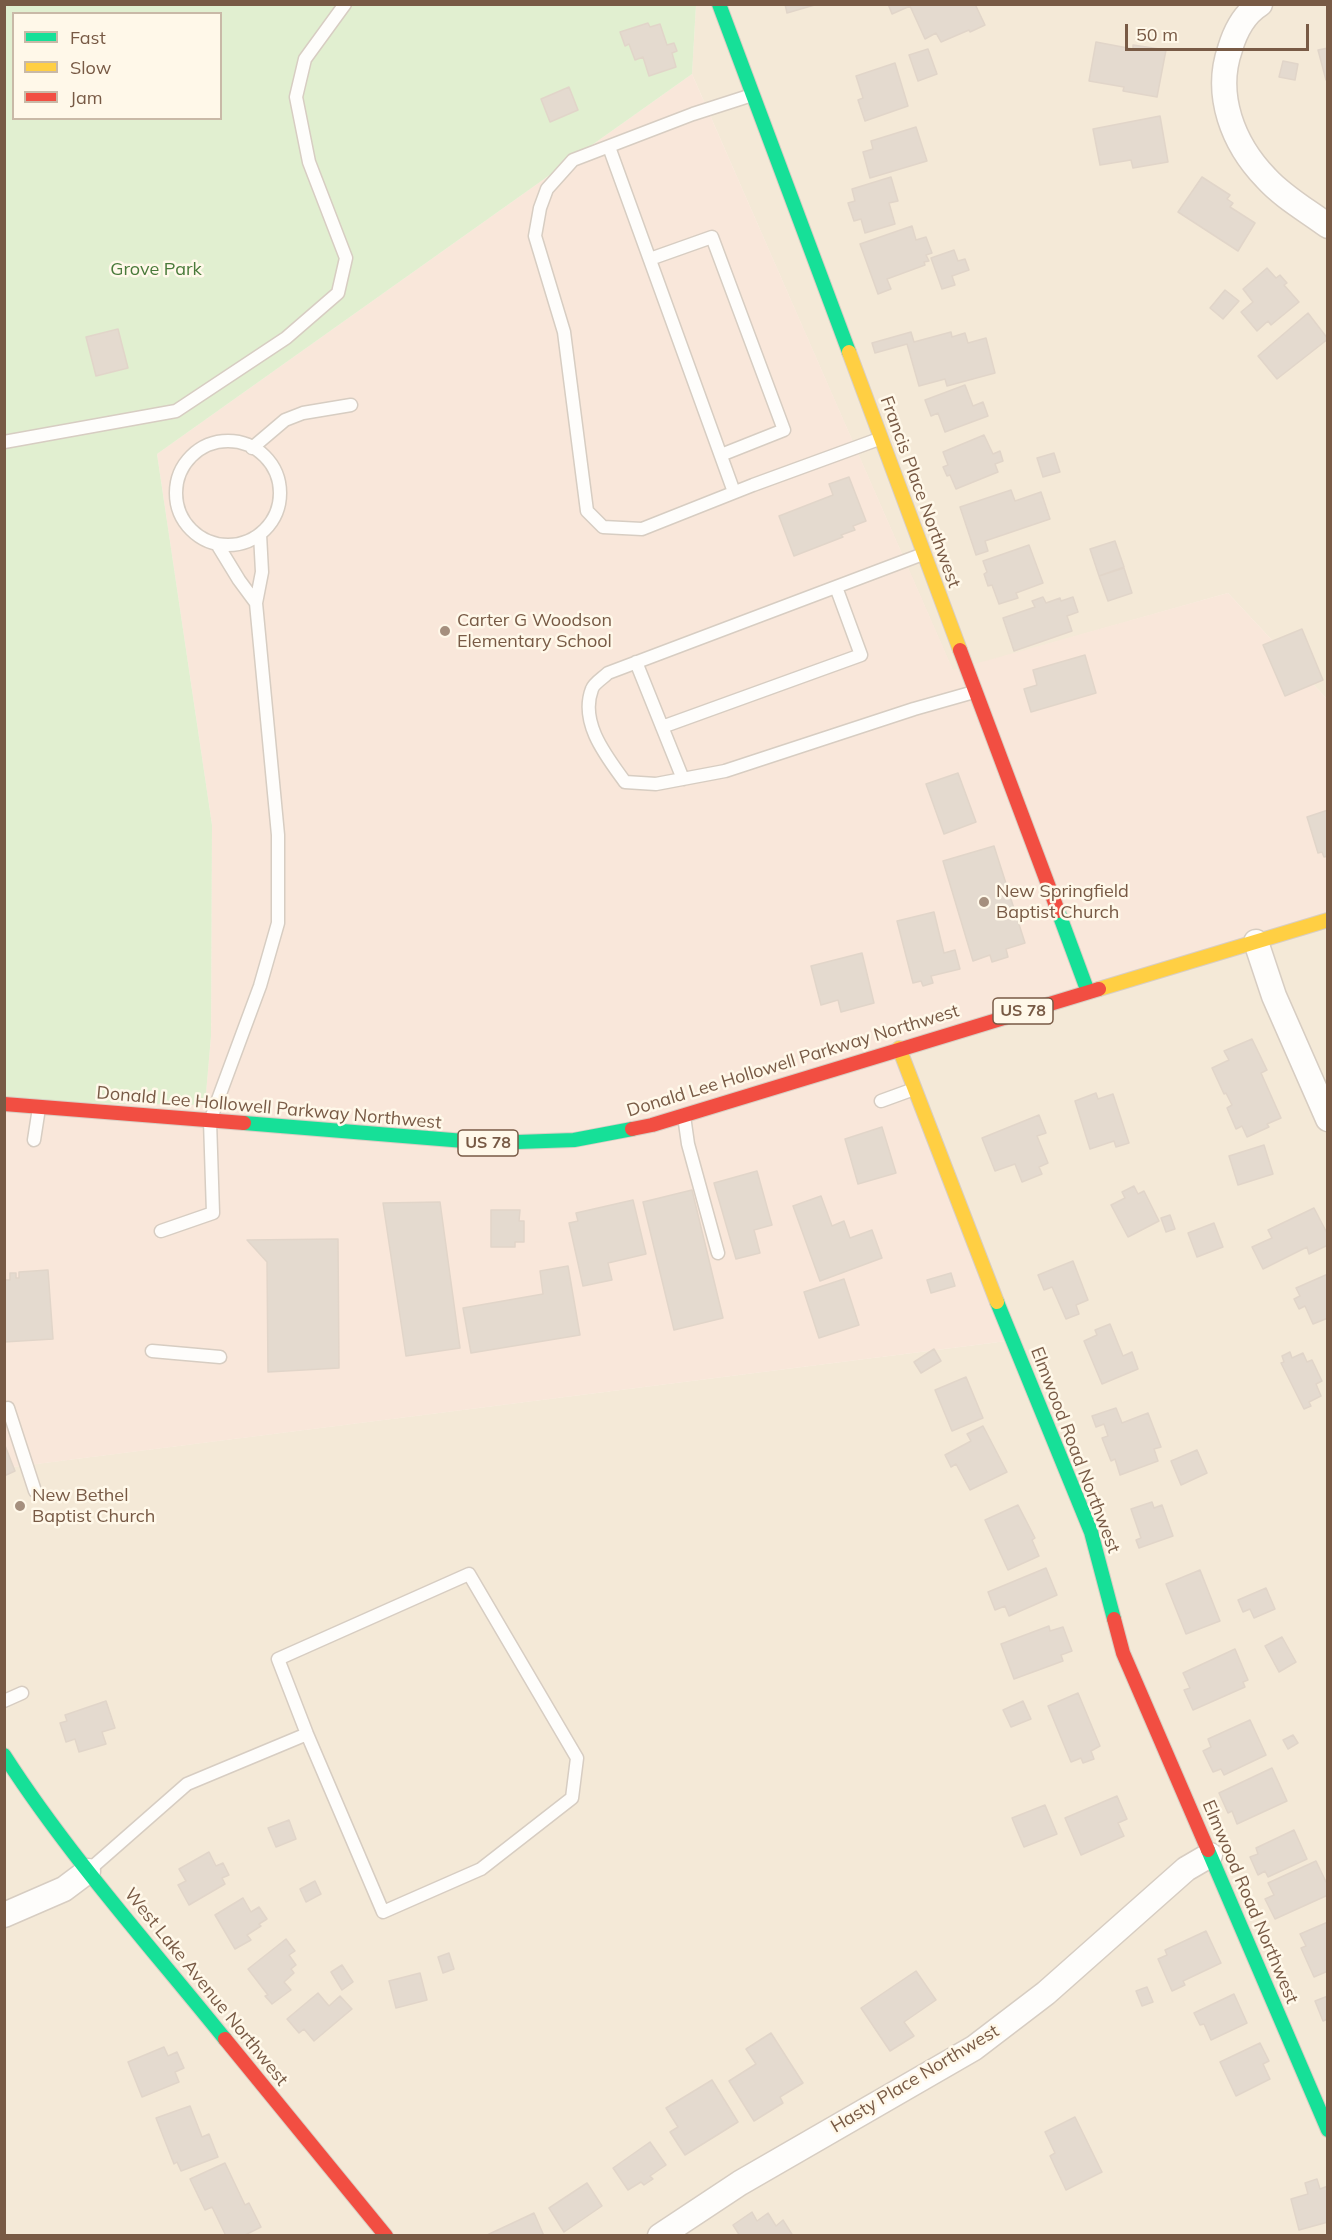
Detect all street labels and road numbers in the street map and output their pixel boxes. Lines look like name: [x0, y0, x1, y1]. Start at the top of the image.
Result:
street label: Francis Place Northwest: [875, 393, 965, 591]
road number: US 78: [993, 998, 1053, 1024]
street label: Donald Lee Hollowell Parkway Northwest: [624, 1000, 962, 1122]
street label: Donald Lee Hollowell Parkway Northwest: [96, 1082, 442, 1134]
road number: US 78: [458, 1130, 518, 1156]
street label: Elmwood Road Northwest: [1026, 1344, 1124, 1556]
street label: Elmwood Road Northwest: [1197, 1797, 1303, 2007]
street label: West Lake Avenue Northwest: [120, 1884, 292, 2090]
street label: Hasty Place Northwest: [827, 2020, 1003, 2138]

